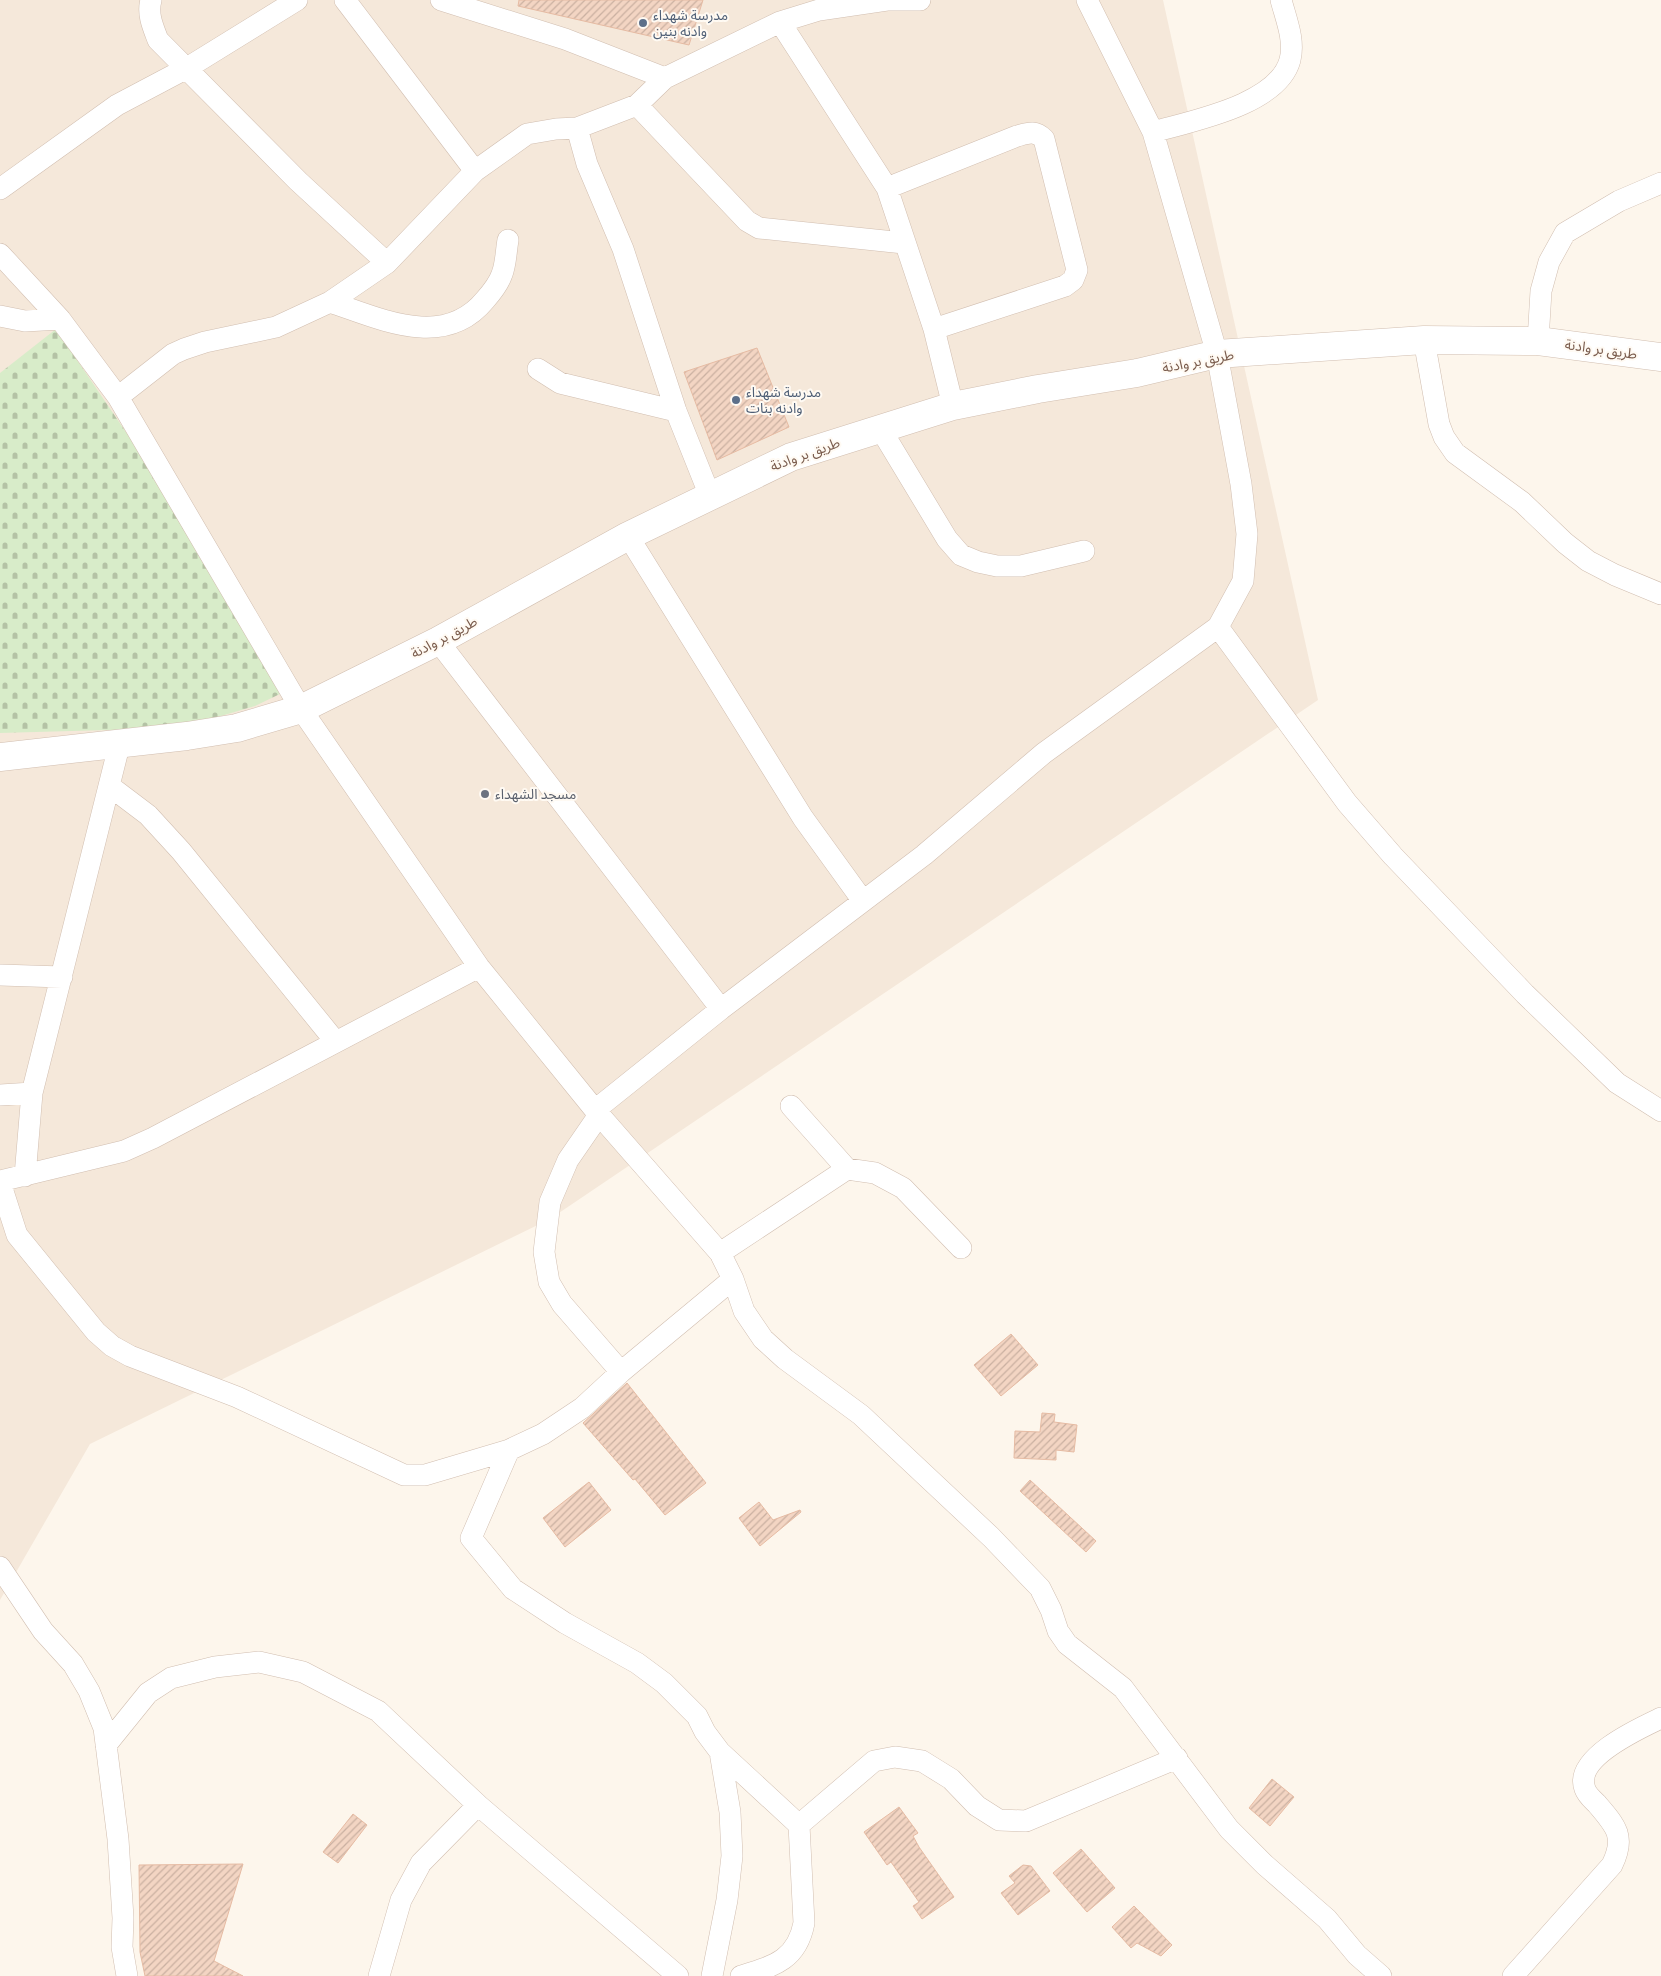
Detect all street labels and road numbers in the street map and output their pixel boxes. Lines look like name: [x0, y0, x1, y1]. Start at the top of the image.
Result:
street label: طريق بر وادنة: [1564, 336, 1638, 364]
street label: طريق بر وادنة: [1161, 346, 1236, 378]
street label: طريق بر وادنة: [768, 434, 843, 476]
street label: طريق بر وادنة: [408, 613, 481, 663]

